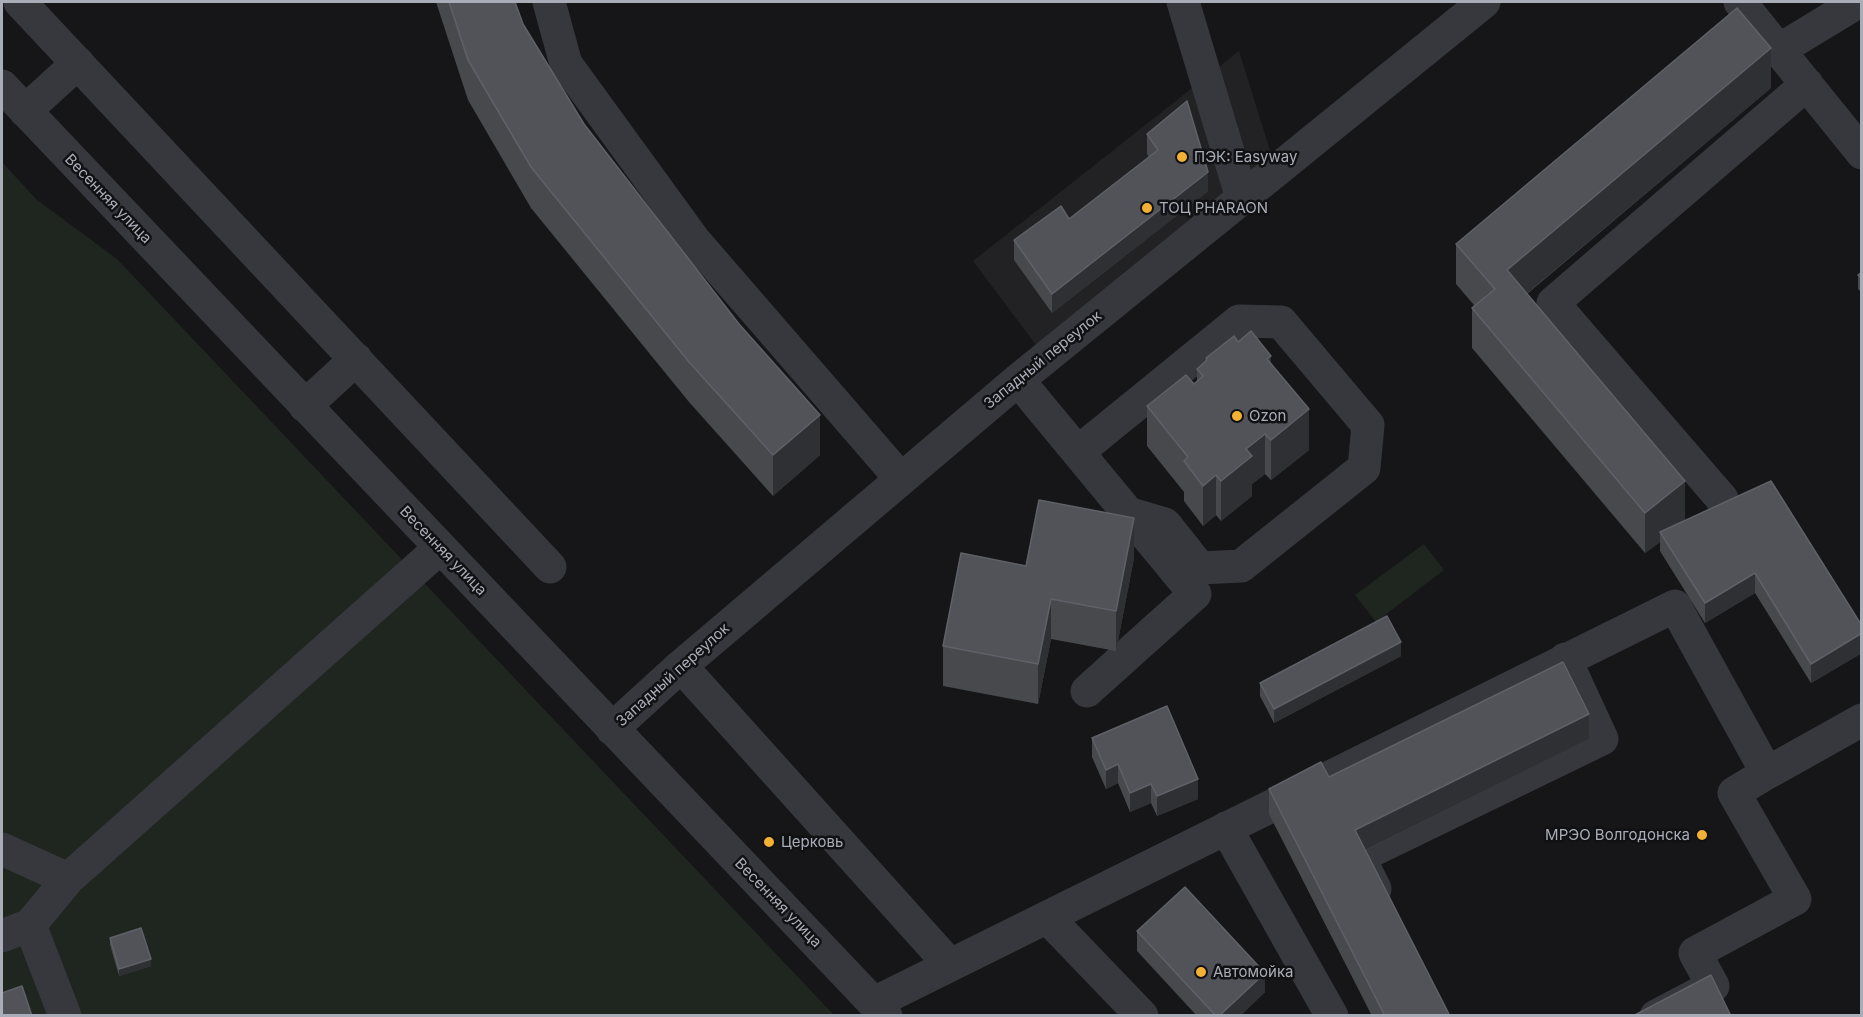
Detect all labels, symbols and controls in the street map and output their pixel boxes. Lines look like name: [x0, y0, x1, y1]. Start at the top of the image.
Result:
place label: ПЭК: Easyway: [1194, 148, 1297, 166]
marker: ПЭК: Easyway: [1175, 150, 1189, 164]
street label: Весенняя улица: [61, 151, 155, 247]
place label: ТОЦ PHARAON: [1159, 199, 1268, 217]
marker: ТОЦ PHARAON: [1140, 201, 1154, 215]
street label: Западный переулок: [981, 307, 1105, 413]
place label: Ozon: [1249, 407, 1286, 425]
marker: Ozon: [1230, 409, 1244, 423]
street label: Весенняя улица: [396, 503, 490, 599]
street label: Западный переулок: [613, 619, 733, 731]
place label: МРЭО Волгодонска: [1545, 826, 1690, 844]
marker: МРЭО Волгодонска: [1695, 828, 1709, 842]
place label: Церковь: [781, 833, 843, 851]
marker: Церковь: [762, 835, 776, 849]
street label: Весенняя улица: [731, 855, 825, 951]
place label: Автомойка: [1213, 963, 1294, 981]
marker: Автомойка: [1194, 965, 1208, 979]

